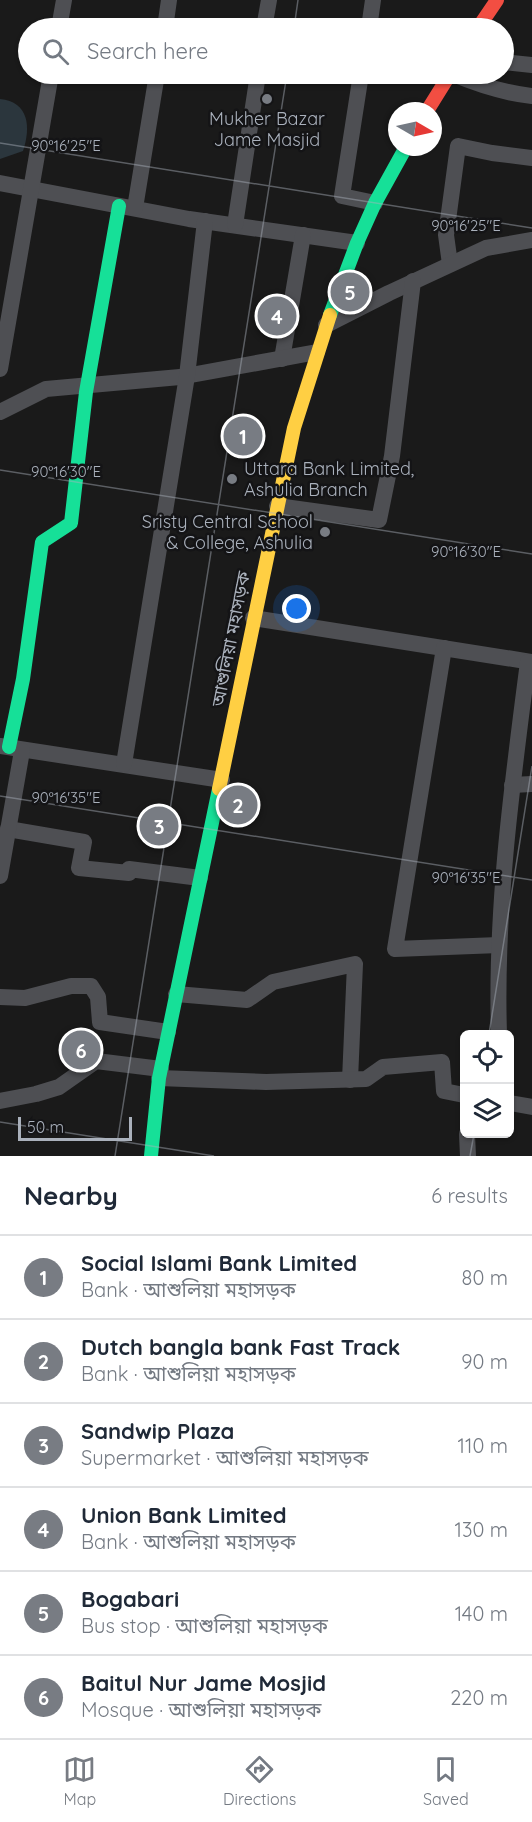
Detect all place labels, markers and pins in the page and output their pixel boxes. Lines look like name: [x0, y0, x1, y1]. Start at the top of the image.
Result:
marker: Mukher Bazar Jame Masjid: [260, 92, 274, 106]
place label: Mukher Bazar Jame Masjid: [209, 107, 325, 151]
pin: 5: [330, 270, 370, 314]
pin: 4: [258, 294, 296, 338]
pin: 1: [224, 414, 262, 458]
place label: Uttara Bank Limited, Ashulia Branch: [244, 457, 414, 501]
marker: Uttara Bank Limited, Ashulia Branch: [225, 472, 239, 486]
place label: Sristy Central School & College, Ashulia: [142, 510, 313, 554]
marker: Sristy Central School & College, Ashulia: [318, 525, 332, 539]
pin: 2: [218, 782, 258, 828]
pin: 3: [140, 804, 178, 848]
pin: 6: [62, 1028, 100, 1072]

